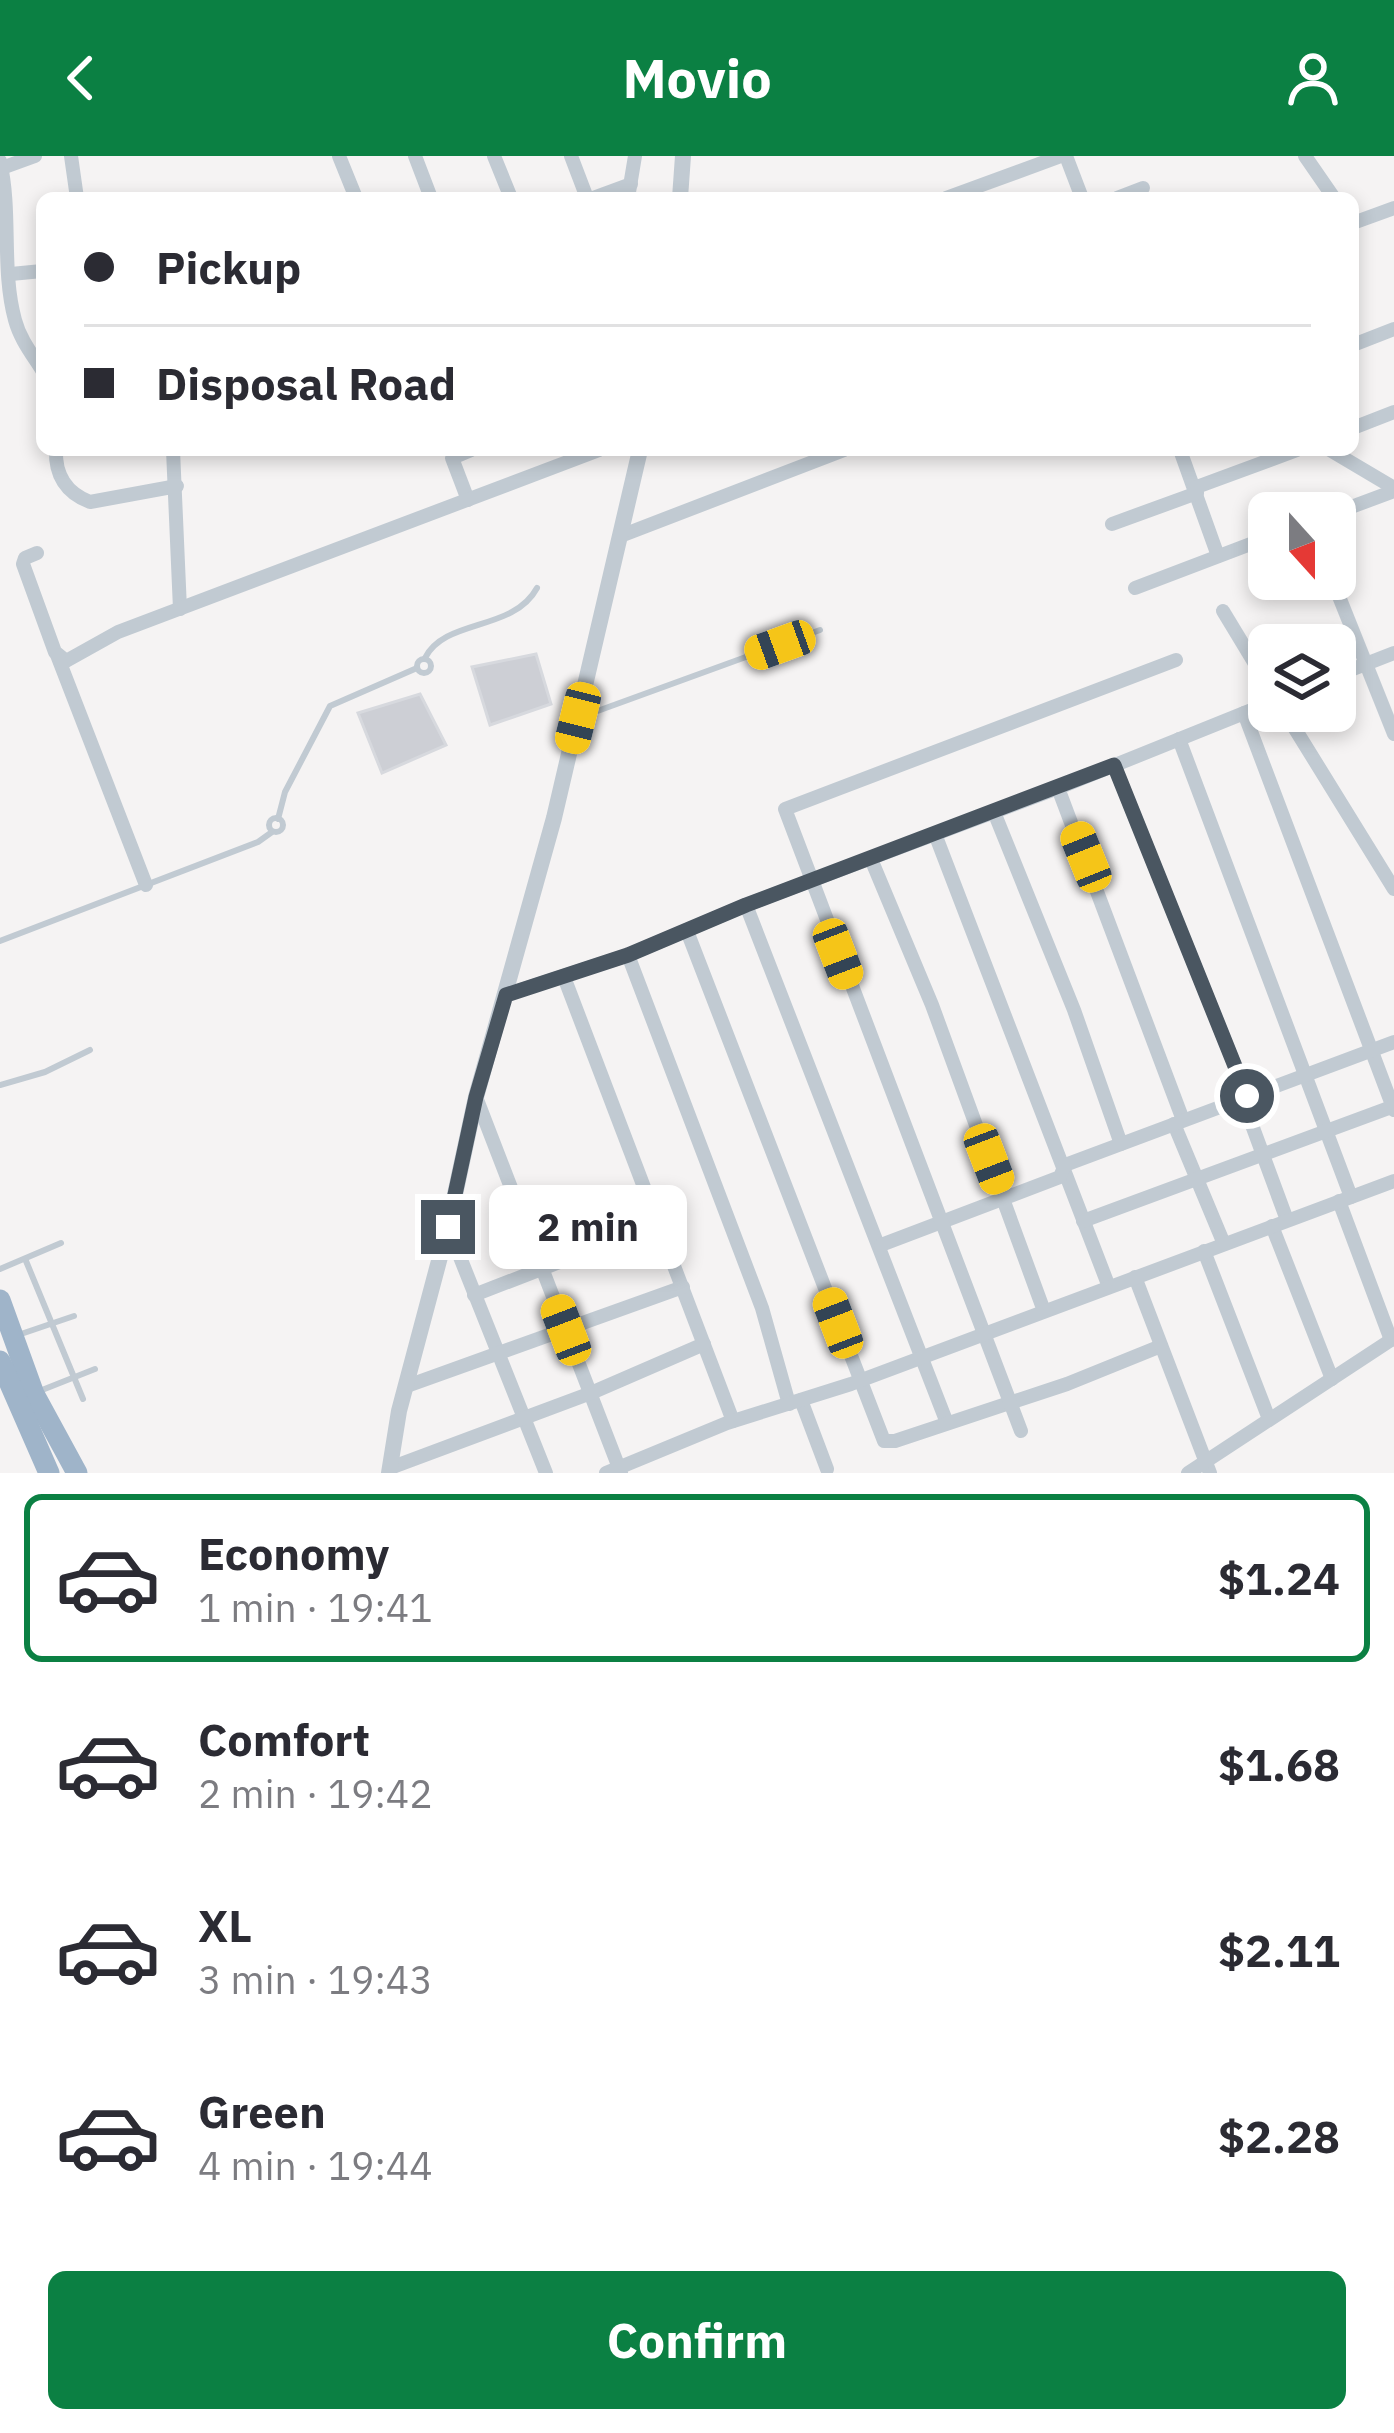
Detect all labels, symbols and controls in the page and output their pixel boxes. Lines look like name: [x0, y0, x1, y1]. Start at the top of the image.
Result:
text: Movio: [622, 43, 772, 113]
icon: back: [48, 45, 114, 111]
icon: person: [1280, 45, 1346, 111]
text: Pickup: [156, 238, 301, 296]
text: Disposal Road: [156, 354, 456, 412]
north arrow: [1248, 492, 1356, 600]
map controls: [1248, 492, 1356, 732]
car: [740, 616, 820, 674]
button: layers: [1248, 624, 1356, 732]
car: [552, 679, 604, 757]
car: [1056, 817, 1116, 897]
car: [808, 914, 868, 994]
route start: [1220, 1069, 1274, 1123]
car: [959, 1119, 1019, 1199]
callout: 2 min: [490, 1185, 688, 1269]
route end: [421, 1200, 475, 1254]
text: 2 min: [537, 1201, 639, 1252]
car: [808, 1283, 868, 1363]
car: [536, 1290, 596, 1370]
icon: car: [54, 1524, 162, 1632]
text: Economy: [198, 1524, 389, 1582]
text: $1.24: [1218, 1549, 1340, 1607]
text: 1 min · 19:41: [198, 1582, 433, 1633]
icon: car: [54, 1710, 162, 1818]
text: Comfort: [198, 1710, 370, 1768]
text: $1.68: [1218, 1735, 1340, 1793]
text: 2 min · 19:42: [198, 1768, 433, 1819]
icon: car: [54, 1896, 162, 2004]
text: XL: [198, 1896, 252, 1954]
text: $2.11: [1218, 1921, 1340, 1979]
text: 3 min · 19:43: [198, 1954, 433, 2005]
icon: car: [54, 2082, 162, 2190]
text: Green: [198, 2082, 326, 2140]
text: $2.28: [1218, 2107, 1340, 2165]
text: 4 min · 19:44: [198, 2140, 433, 2191]
button: Confirm: [48, 2271, 1346, 2409]

